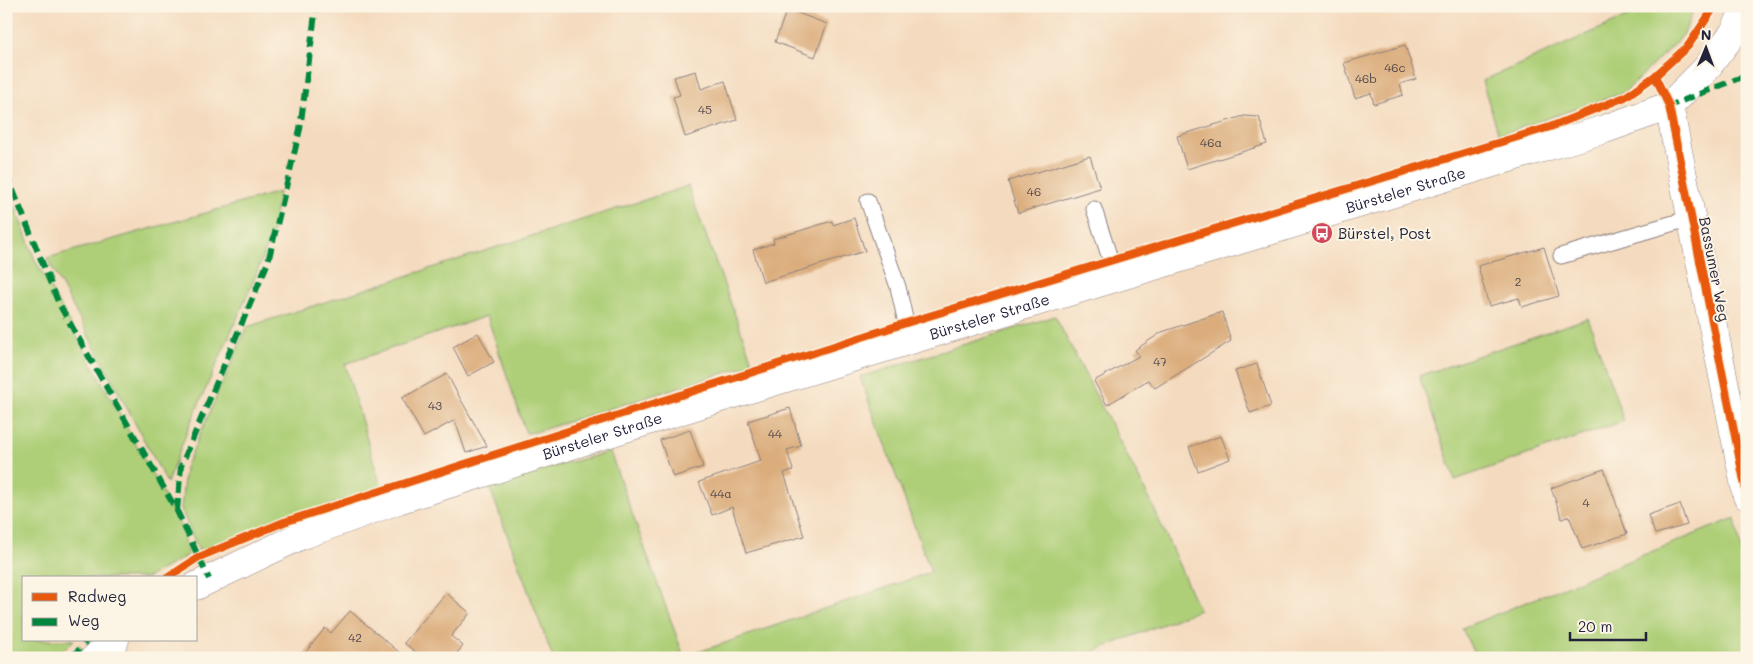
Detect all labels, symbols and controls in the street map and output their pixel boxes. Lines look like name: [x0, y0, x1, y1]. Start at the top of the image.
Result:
north arrow: [1680, 22, 1730, 72]
text: N: [1701, 25, 1712, 44]
house number: 46c: [1384, 59, 1406, 75]
house number: 46b: [1355, 70, 1377, 86]
house number: 45: [698, 101, 712, 117]
house number: 46a: [1200, 134, 1222, 150]
street label: Bürsteler Straße: [1343, 162, 1468, 217]
house number: 46: [1027, 183, 1041, 199]
street label: Bassumer Weg: [1695, 215, 1735, 323]
bus stop icon: Bürstel, Post: [1310, 221, 1334, 245]
place label: Bürstel, Post: [1338, 223, 1431, 243]
house number: 2: [1515, 273, 1521, 289]
street label: Bürsteler Straße: [927, 289, 1052, 344]
house number: 47: [1153, 353, 1167, 369]
house number: 43: [428, 397, 442, 413]
street label: Bürsteler Straße: [540, 407, 665, 464]
house number: 44: [768, 425, 782, 441]
house number: 44a: [710, 485, 732, 501]
house number: 4: [1582, 494, 1590, 510]
legend: [22, 576, 198, 642]
text: Radweg: [68, 586, 126, 606]
scale bar: [1570, 609, 1647, 641]
text: Weg: [68, 610, 99, 630]
text: 20 m: [1578, 616, 1612, 636]
house number: 42: [348, 629, 362, 645]

